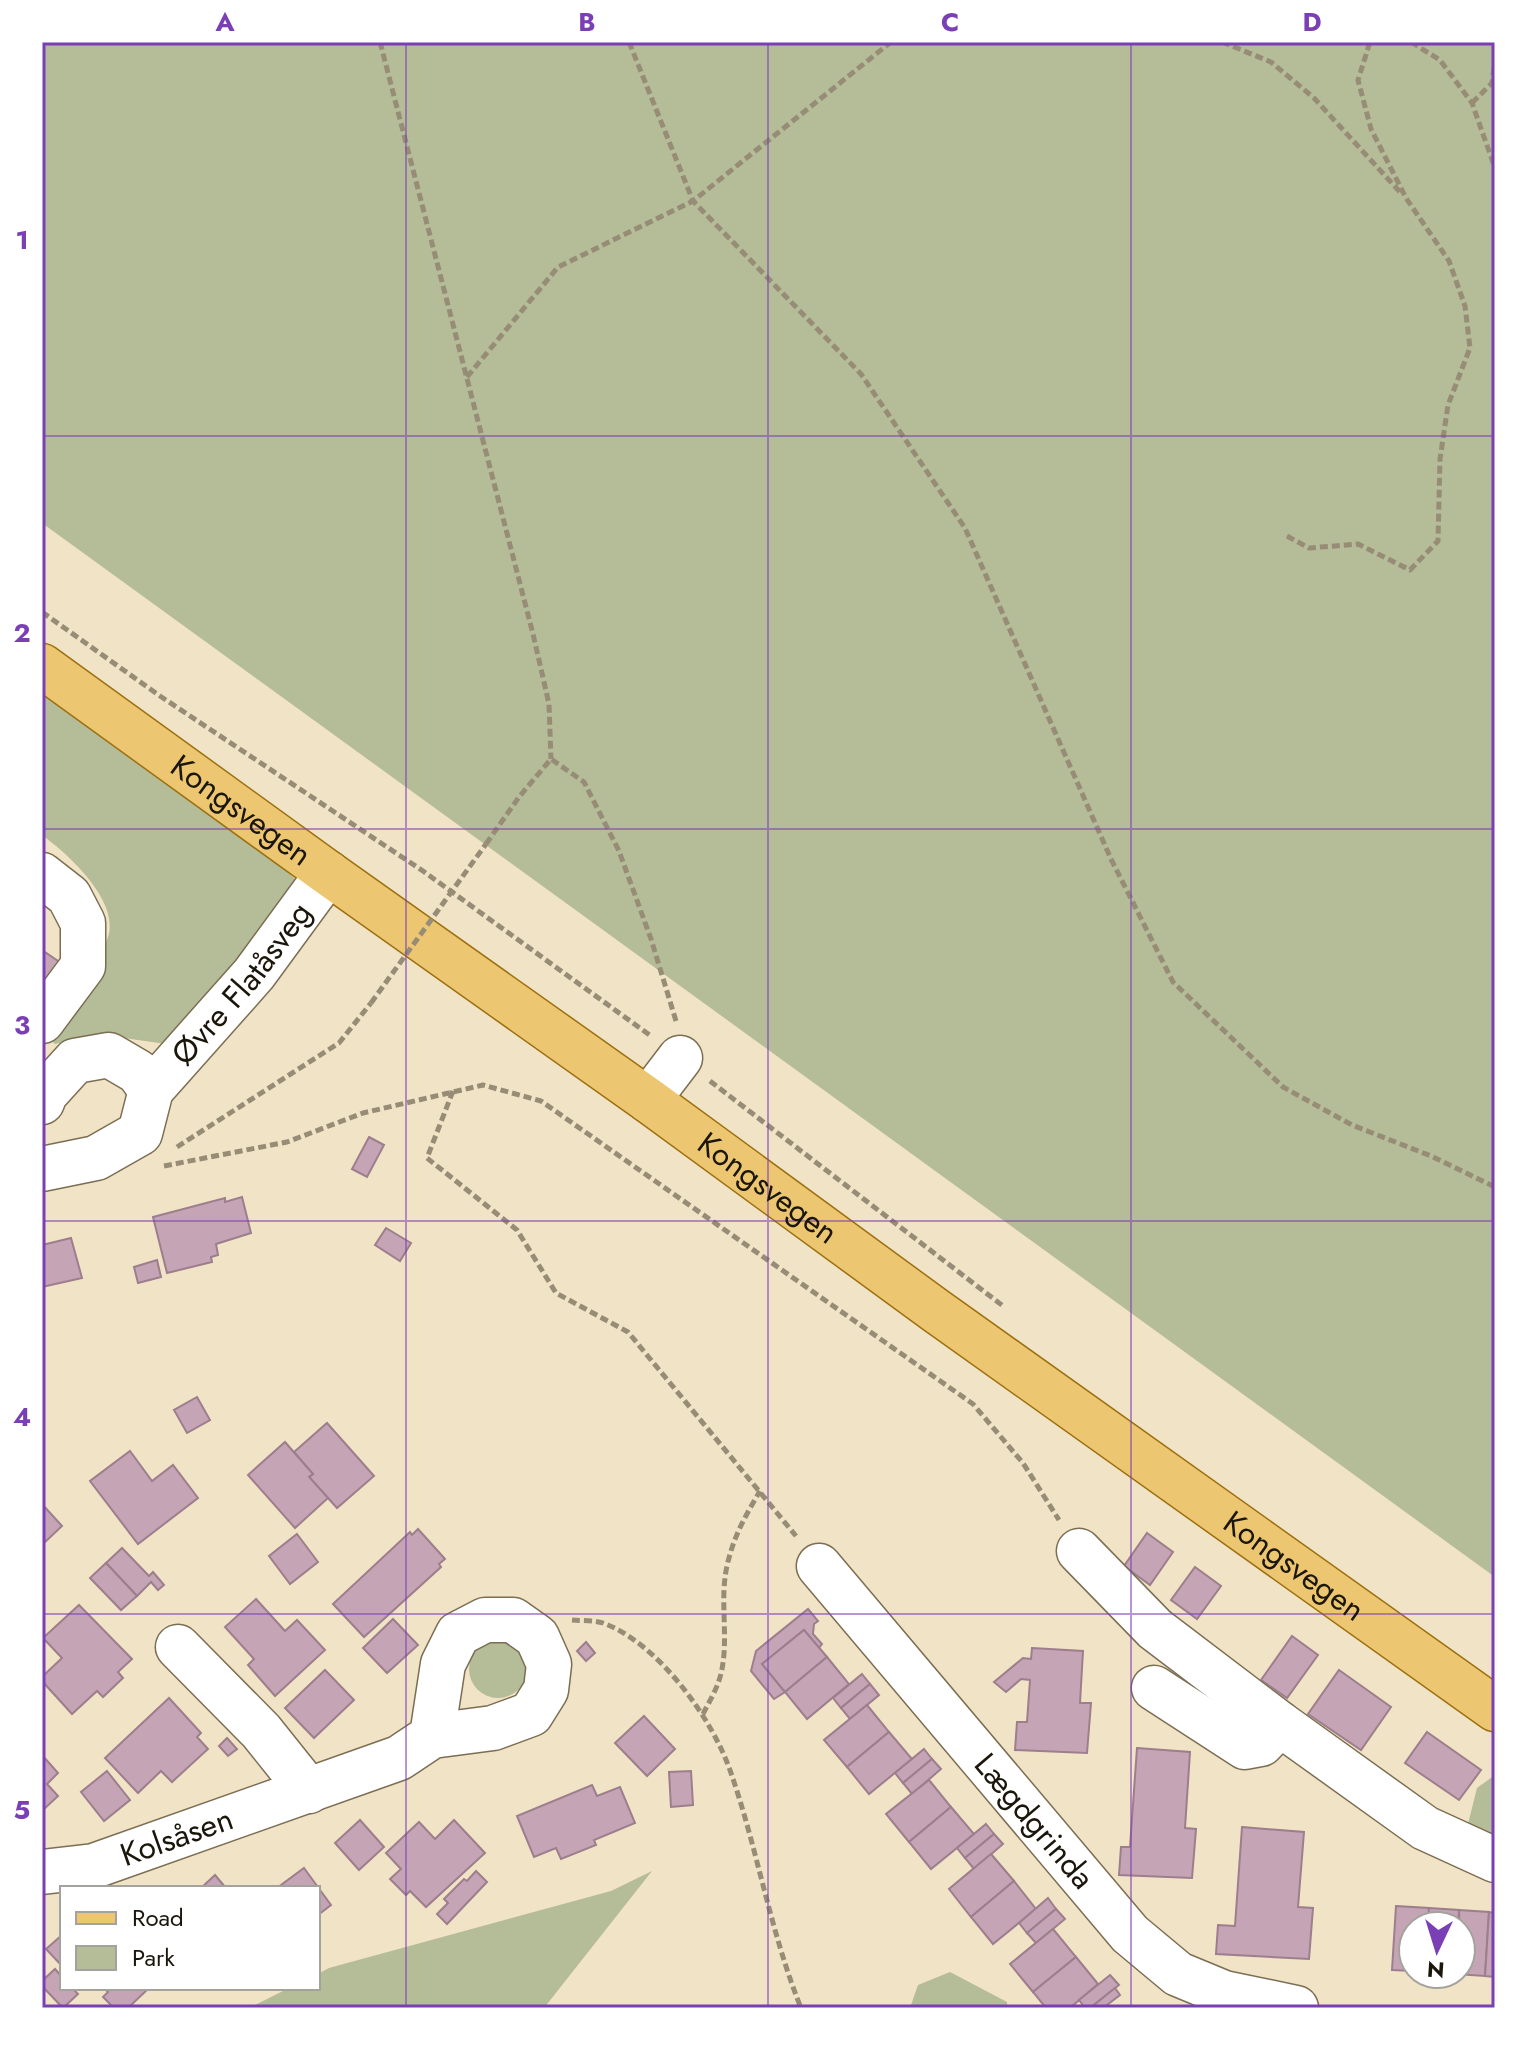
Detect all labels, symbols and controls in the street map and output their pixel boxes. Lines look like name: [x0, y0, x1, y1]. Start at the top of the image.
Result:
text: A: [214, 3, 235, 41]
text: B: [578, 3, 596, 41]
text: C: [941, 3, 959, 41]
text: D: [1302, 3, 1322, 41]
text: 1: [15, 221, 29, 259]
text: 2: [13, 614, 31, 652]
street label: Kongsvegen: [161, 744, 321, 877]
street label: Øvre Flatåsveg: [160, 892, 323, 1075]
text: 3: [14, 1006, 30, 1044]
street label: Kongsvegen: [688, 1121, 848, 1255]
text: 4: [13, 1398, 31, 1436]
street label: Kongsvegen: [1214, 1500, 1374, 1632]
street label: Lægdgrinda: [964, 1743, 1106, 1899]
text: 5: [14, 1791, 30, 1829]
street label: Kolsåsen: [114, 1796, 239, 1878]
legend: [60, 1886, 320, 1990]
text: Road: [132, 1900, 184, 1935]
north arrow: [1397, 1910, 1477, 1990]
text: Park: [132, 1940, 175, 1975]
text: N: [1426, 1953, 1445, 1987]

